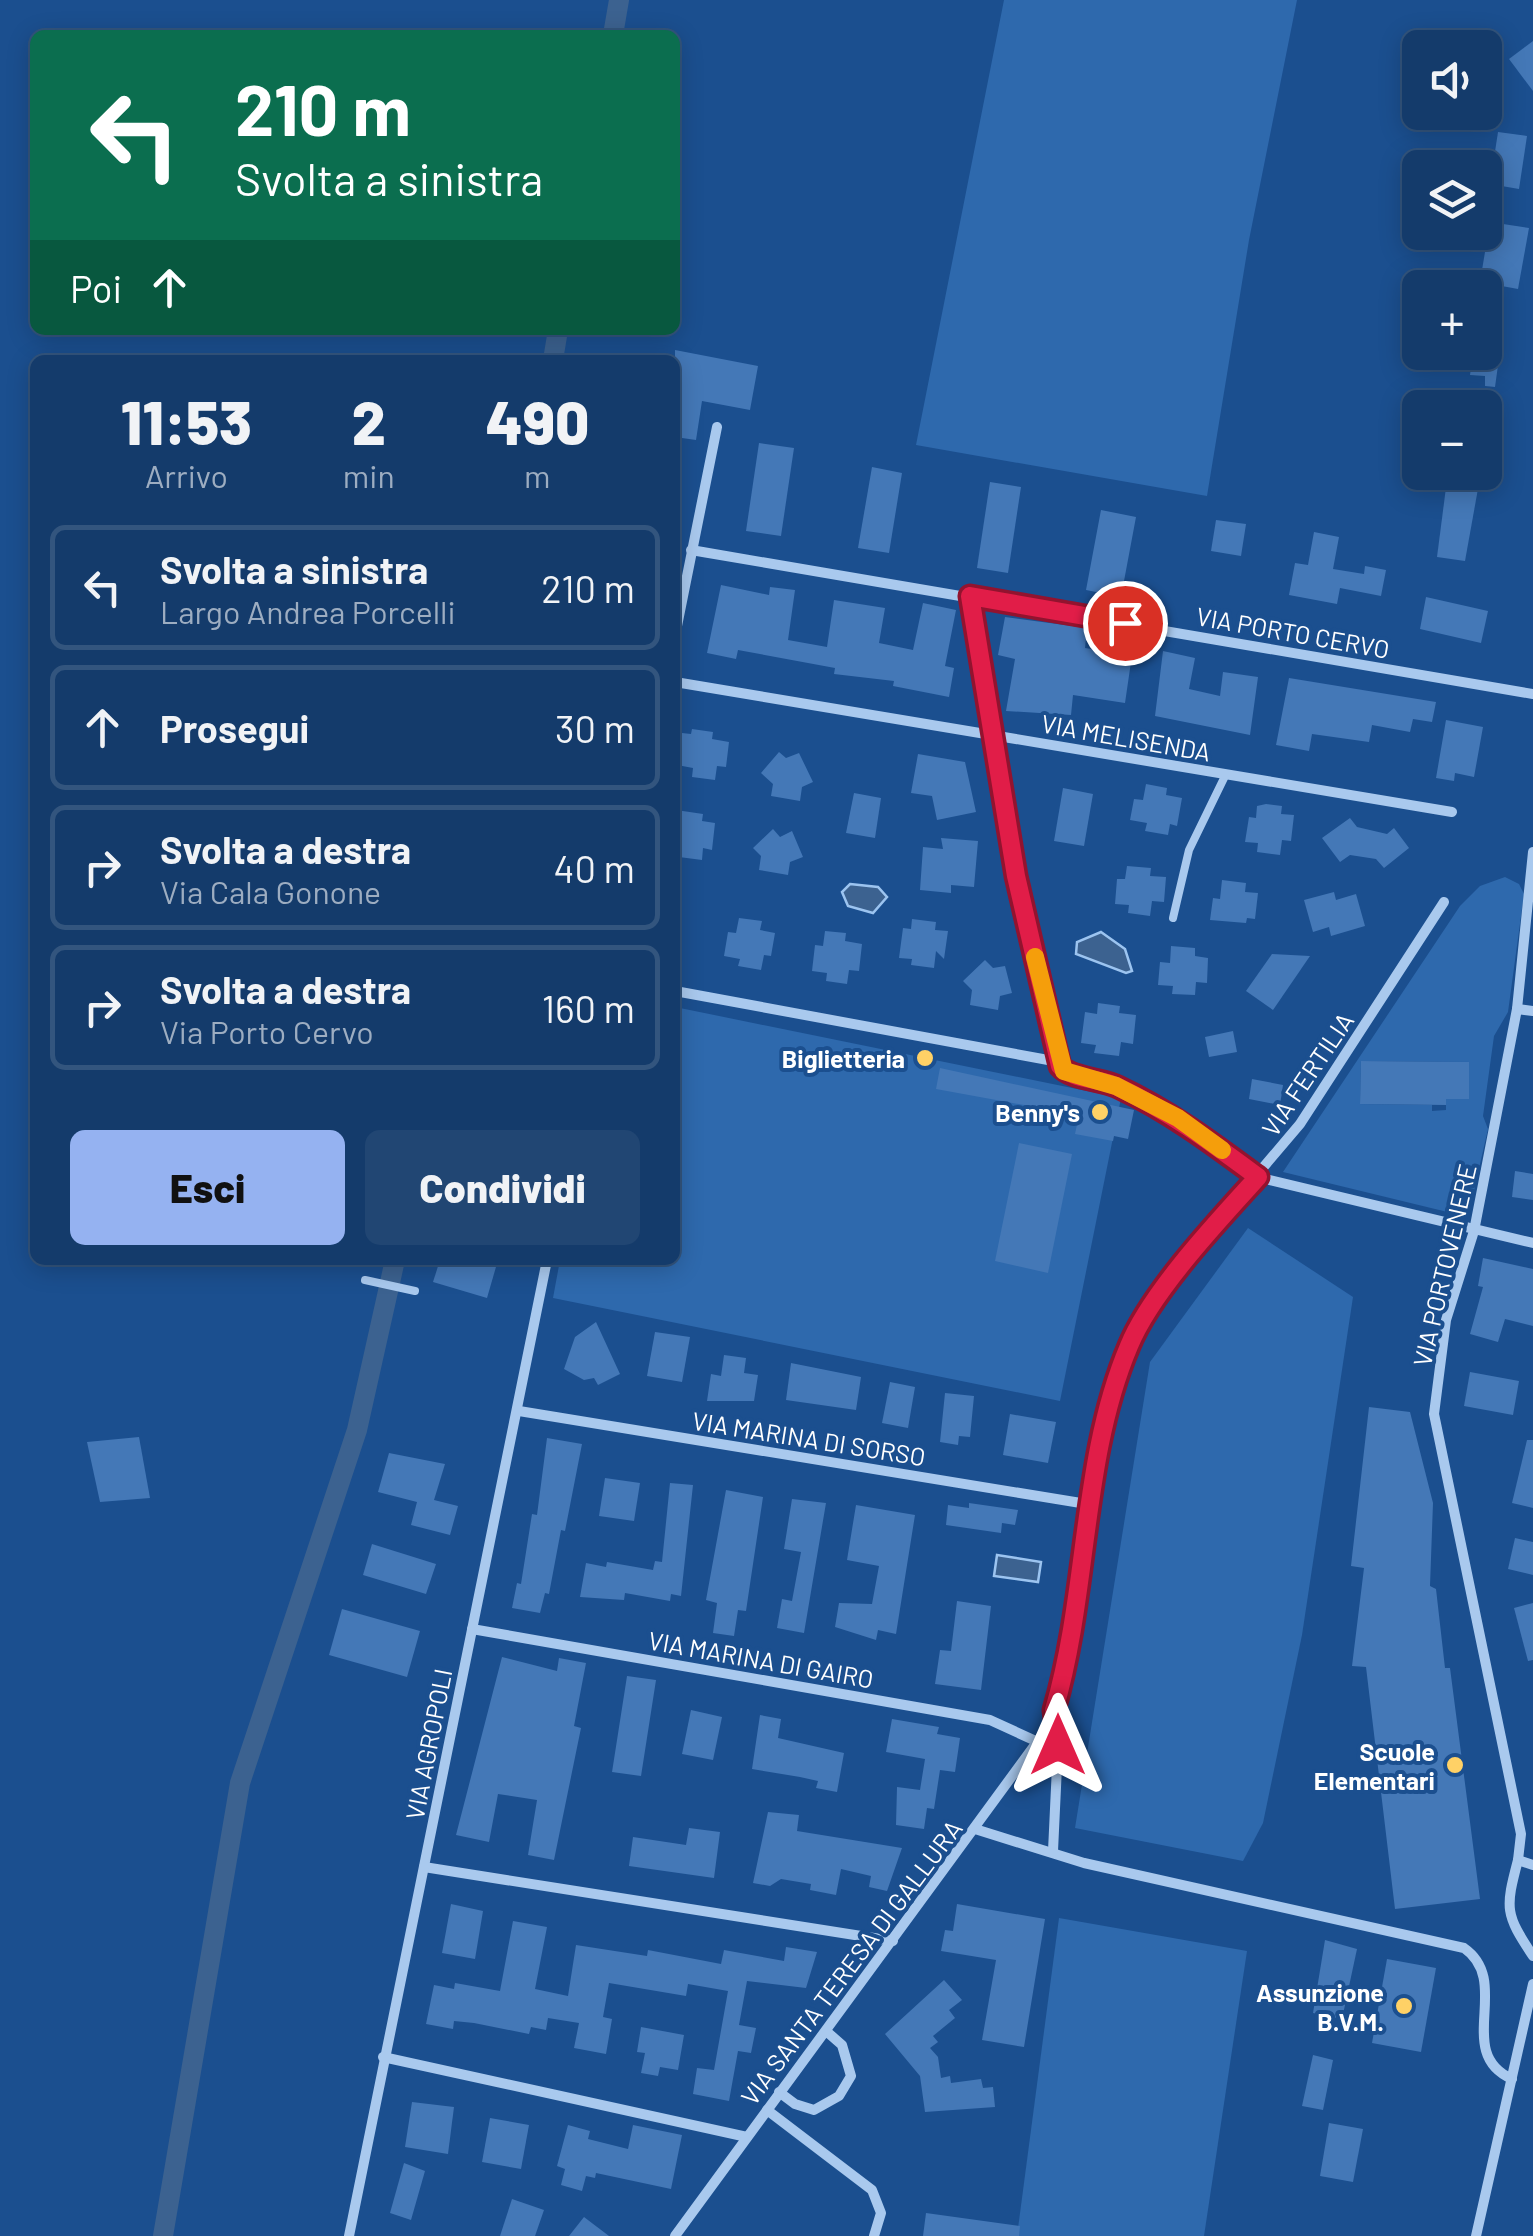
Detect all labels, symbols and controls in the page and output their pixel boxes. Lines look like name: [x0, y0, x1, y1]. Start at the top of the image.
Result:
map controls: [1402, 30, 1502, 490]
button: sound: [1402, 30, 1502, 130]
text: 210 m: [235, 66, 411, 150]
icon: left: [70, 70, 200, 200]
button: layers: [1402, 150, 1502, 250]
text: Svolta a sinistra: [235, 151, 543, 205]
icon: ahead: [142, 260, 197, 315]
text: Poi: [70, 265, 122, 311]
button: +: [1402, 270, 1502, 370]
text: 11:53: [121, 385, 252, 457]
text: 2: [352, 385, 386, 457]
text: 490: [485, 385, 589, 457]
button: −: [1402, 390, 1502, 490]
text: Arrivo: [145, 456, 228, 494]
text: min: [343, 456, 395, 494]
text: m: [524, 456, 551, 494]
text: Svolta a sinistra: [160, 546, 428, 592]
icon: left: [75, 560, 130, 615]
text: 210 m: [541, 565, 635, 611]
pin: [1083, 581, 1168, 666]
text: Largo Andrea Porcelli: [160, 592, 456, 630]
icon: arrive: [1098, 596, 1153, 651]
street label: VIA PORTO CERVO: [1194, 600, 1392, 664]
icon: ahead: [75, 700, 130, 755]
text: Prosegui: [160, 705, 309, 751]
text: 30 m: [555, 705, 635, 751]
street label: VIA MELISENDA: [1039, 707, 1213, 767]
text: Svolta a destra: [160, 826, 411, 872]
icon: right: [75, 840, 130, 895]
text: 40 m: [554, 845, 635, 891]
text: Via Cala Gonone: [160, 872, 381, 910]
text: Svolta a destra: [160, 966, 411, 1012]
icon: right: [75, 980, 130, 1035]
text: 160 m: [542, 985, 635, 1031]
street label: VIA FERTILIA: [1255, 1007, 1359, 1141]
text: Via Porto Cervo: [160, 1012, 374, 1050]
place label: Biglietteria: [782, 1043, 905, 1073]
marker: Biglietteria: [914, 1047, 936, 1069]
place label: Benny's: [995, 1097, 1080, 1127]
marker: Benny's: [1089, 1101, 1111, 1123]
button: Esci: [70, 1130, 345, 1245]
button: Condividi: [365, 1130, 640, 1245]
street label: VIA PORTOVENERE: [1406, 1161, 1482, 1369]
street label: VIA MARINA DI SORSO: [690, 1405, 928, 1471]
street label: VIA MARINA DI GAIRO: [646, 1624, 876, 1694]
street label: VIA AGROPOLI: [399, 1666, 457, 1822]
position arrow: [1006, 1693, 1110, 1797]
place label: Scuole Elementari: [1314, 1736, 1435, 1795]
marker: Scuole Elementari: [1444, 1754, 1466, 1776]
street label: VIA SANTA TERESA DI GALLURA: [734, 1814, 968, 2110]
place label: Assunzione B.V.M.: [1256, 1977, 1384, 2036]
marker: Assunzione B.V.M.: [1393, 1995, 1415, 2017]

